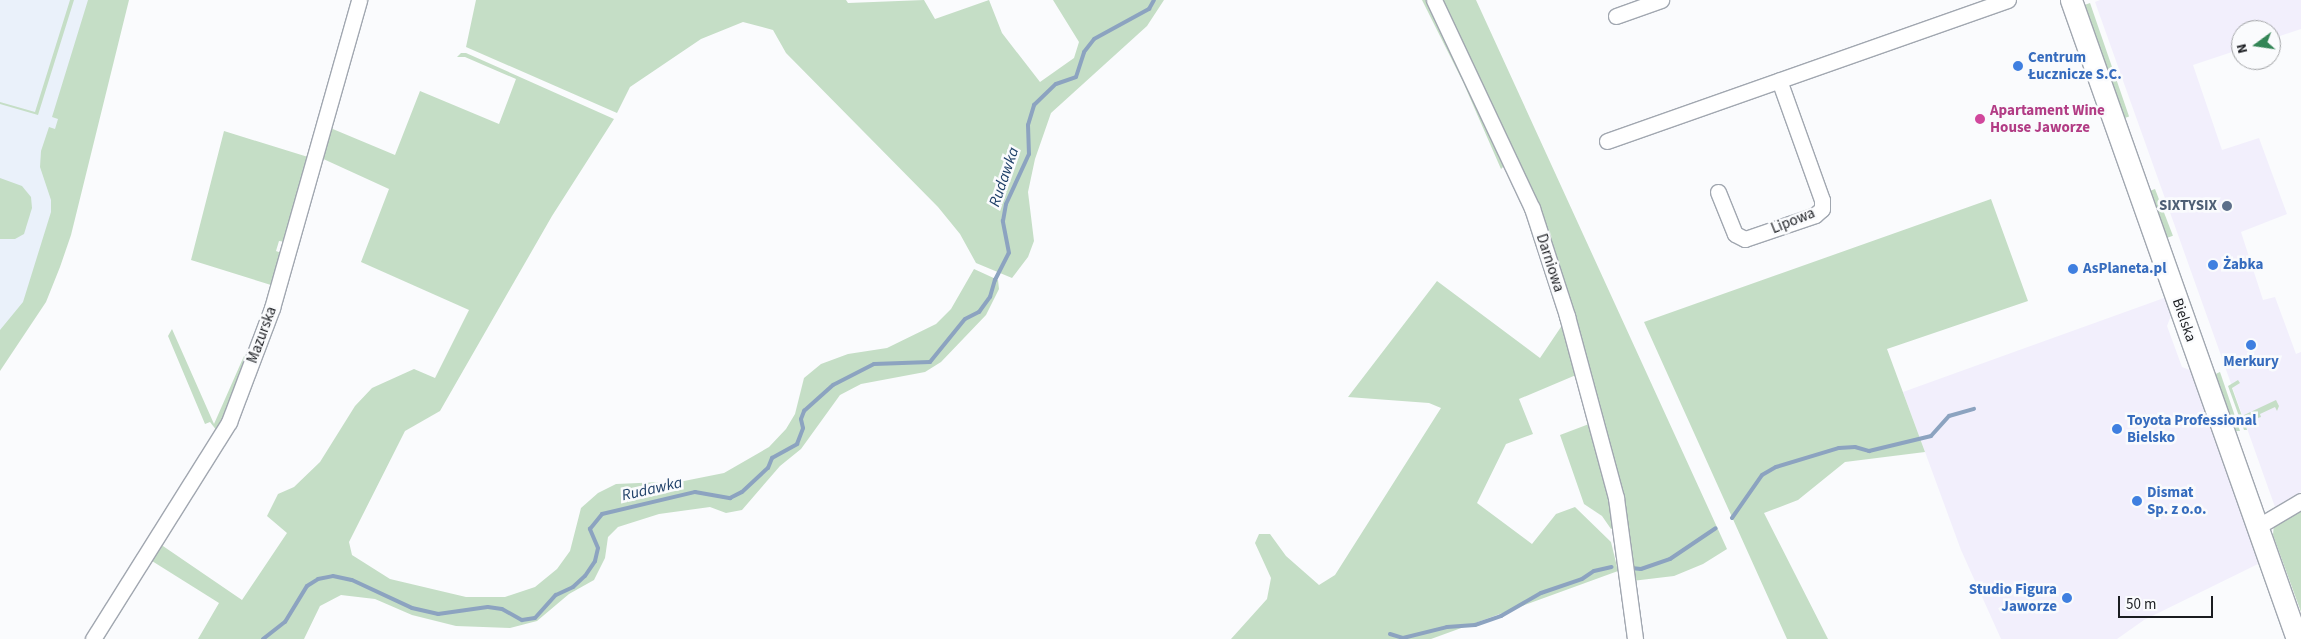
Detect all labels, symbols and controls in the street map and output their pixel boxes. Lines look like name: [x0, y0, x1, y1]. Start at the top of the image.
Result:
north arrow: [2231, 20, 2281, 70]
text: N: [2232, 41, 2253, 55]
place label: Centrum Łucznicze S.C.: [2028, 48, 2122, 83]
marker: Centrum Łucznicze S.C.: [2012, 60, 2024, 72]
place label: Apartament Wine House Jaworze: [1990, 101, 2105, 136]
marker: Apartament Wine House Jaworze: [1974, 113, 1986, 125]
water label: Rudawka: [985, 145, 1023, 209]
place label: SIXTYSIX: [2159, 197, 2217, 215]
marker: SIXTYSIX: [2221, 200, 2233, 212]
street label: Lipowa: [1769, 204, 1817, 238]
street label: Darniowa: [1532, 232, 1568, 294]
place label: Żabka: [2223, 256, 2263, 274]
marker: Żabka: [2207, 259, 2219, 271]
place label: AsPlaneta.pl: [2083, 260, 2167, 278]
marker: AsPlaneta.pl: [2067, 263, 2079, 275]
street label: Bielska: [2168, 296, 2200, 344]
street label: Mazurska: [243, 304, 281, 366]
marker: Merkury: [2245, 339, 2257, 351]
place label: Merkury: [2223, 353, 2279, 371]
place label: Toyota Professional Bielsko: [2127, 411, 2257, 446]
marker: Toyota Professional Bielsko: [2111, 423, 2123, 435]
water label: Rudawka: [620, 473, 684, 505]
place label: Dismat Sp. z o.o.: [2147, 483, 2206, 518]
marker: Dismat Sp. z o.o.: [2131, 495, 2143, 507]
place label: Studio Figura Jaworze: [1969, 580, 2057, 615]
scale bar: [2121, 586, 2216, 618]
marker: Studio Figura Jaworze: [2061, 592, 2073, 604]
text: 50 m: [2126, 594, 2156, 615]

